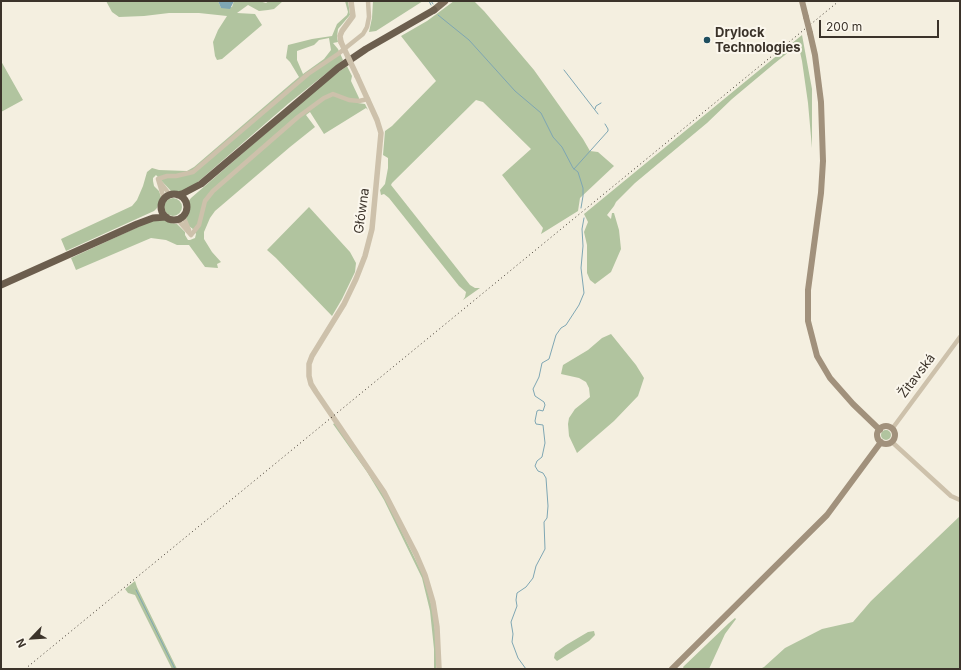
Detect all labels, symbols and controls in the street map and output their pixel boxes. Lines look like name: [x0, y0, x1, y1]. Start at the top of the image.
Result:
scale bar: [821, 12, 941, 38]
text: 200 m: [826, 19, 862, 34]
place label: Drylock Technologies: [715, 25, 800, 56]
marker: Drylock Technologies: [702, 35, 712, 45]
street label: Główna: [351, 187, 373, 235]
street label: Žitavská: [895, 351, 939, 401]
north arrow: [12, 618, 52, 658]
text: N: [13, 636, 29, 650]

